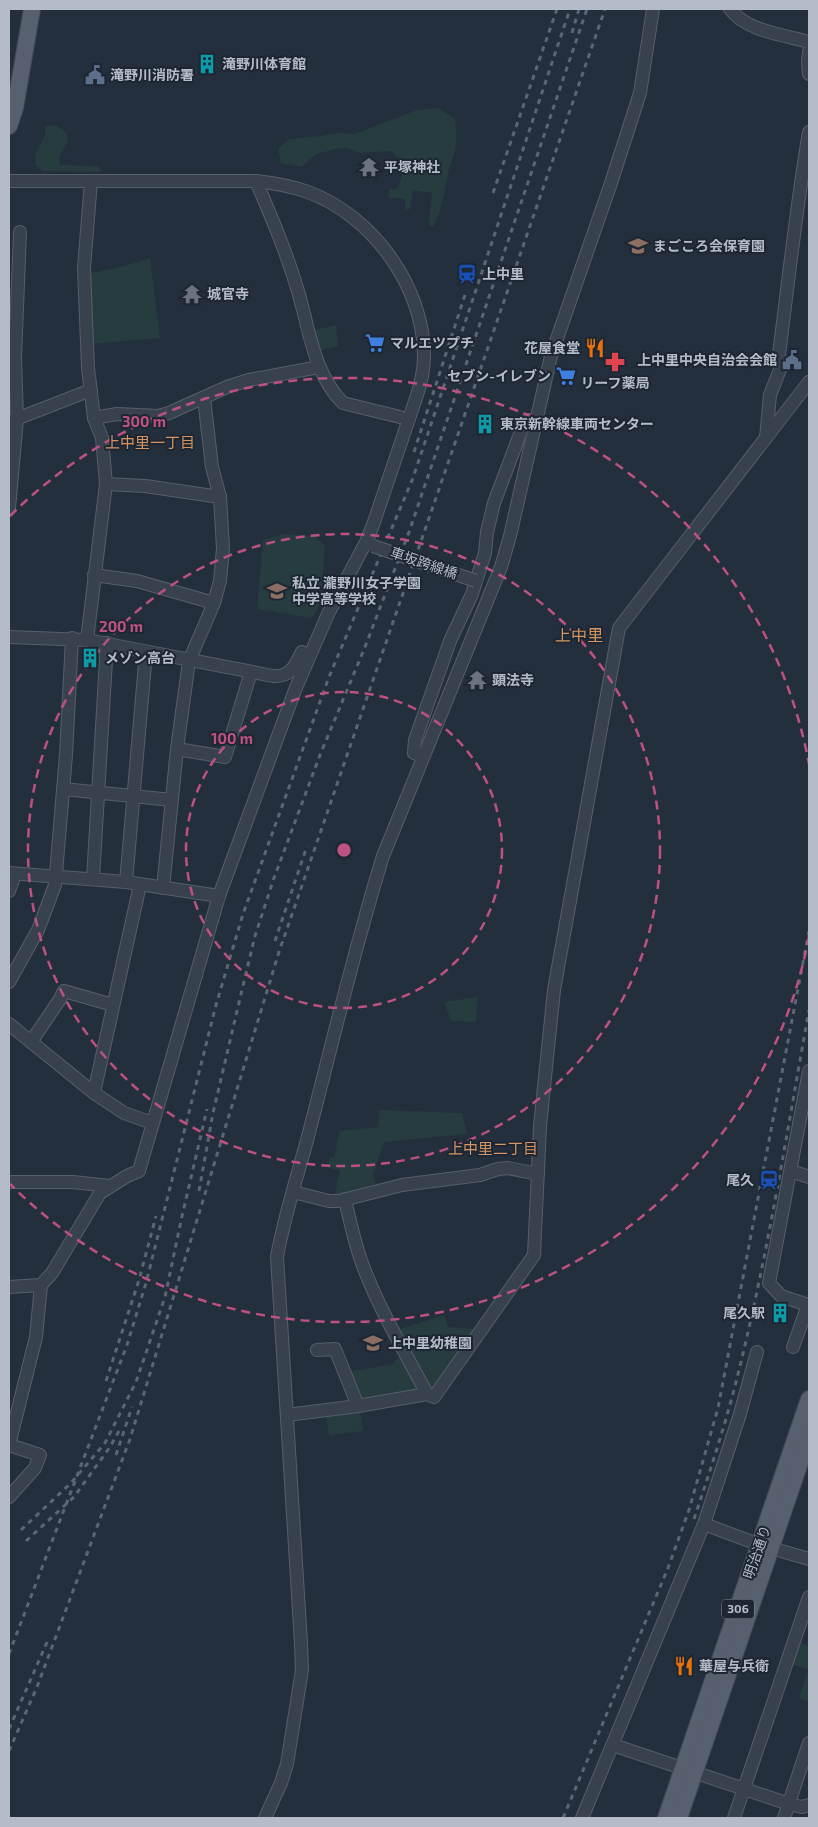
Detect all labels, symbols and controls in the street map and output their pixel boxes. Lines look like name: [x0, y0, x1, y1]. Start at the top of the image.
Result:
building icon: 滝野川体育館: [196, 53, 218, 75]
place label: 滝野川体育館: [222, 55, 306, 72]
public building icon: 滝野川消防署: [84, 64, 106, 86]
place label: 滝野川消防署: [110, 66, 194, 83]
temple icon: 平塚神社: [358, 156, 380, 178]
place label: 平塚神社: [384, 158, 440, 175]
school or university icon: まごころ会保育園: [627, 235, 649, 257]
place label: まごころ会保育園: [653, 237, 765, 254]
station icon: 上中里: [456, 263, 478, 285]
place label: 上中里: [482, 265, 524, 282]
temple icon: 城官寺: [181, 283, 203, 305]
place label: 城官寺: [207, 285, 249, 302]
supermarket icon: マルエツプチ: [364, 332, 386, 354]
place label: マルエツプチ: [390, 334, 474, 351]
restaurant icon: 花屋食堂: [584, 337, 606, 359]
place label: 花屋食堂: [524, 339, 580, 356]
public building icon: 上中里中央自治会会館: [781, 349, 803, 371]
pharmacy icon: リーフ薬局: [604, 351, 626, 373]
place label: 上中里中央自治会会館: [637, 351, 777, 368]
supermarket icon: セブン-イレブン: [555, 365, 577, 387]
place label: セブン-イレブン: [447, 367, 551, 384]
place label: リーフ薬局: [580, 374, 650, 391]
text: 300 m: [122, 412, 166, 430]
building icon: 東京新幹線車両センター: [474, 413, 496, 435]
place label: 東京新幹線車両センター: [500, 415, 654, 432]
district label: 上中里一丁目: [105, 433, 195, 451]
street label: 車坂跨線橋: [388, 543, 460, 582]
place label: 私立 瀧野川女子学園 中学高等学校: [292, 574, 421, 607]
school or university icon: 私立 瀧野川女子学園 中学高等学校: [266, 580, 288, 602]
text: 200 m: [99, 617, 143, 635]
district label: 上中里: [555, 625, 603, 644]
building icon: メゾン高台: [79, 647, 101, 669]
place label: メゾン高台: [105, 649, 175, 666]
temple icon: 顕法寺: [466, 669, 488, 691]
place label: 顕法寺: [492, 671, 534, 688]
text: 100 m: [211, 729, 253, 747]
centre of rings: [335, 841, 353, 859]
district label: 上中里二丁目: [448, 1139, 538, 1157]
station icon: 尾久: [758, 1169, 780, 1191]
place label: 尾久: [726, 1171, 754, 1188]
building icon: 尾久駅: [769, 1302, 791, 1324]
place label: 尾久駅: [723, 1304, 765, 1321]
school or university icon: 上中里幼稚園: [362, 1332, 384, 1354]
place label: 上中里幼稚園: [388, 1334, 472, 1351]
street label: 明治通り: [739, 1523, 774, 1581]
road number: 306: [722, 1600, 754, 1618]
restaurant icon: 華屋与兵衛: [673, 1655, 695, 1677]
place label: 華屋与兵衛: [699, 1657, 769, 1674]

